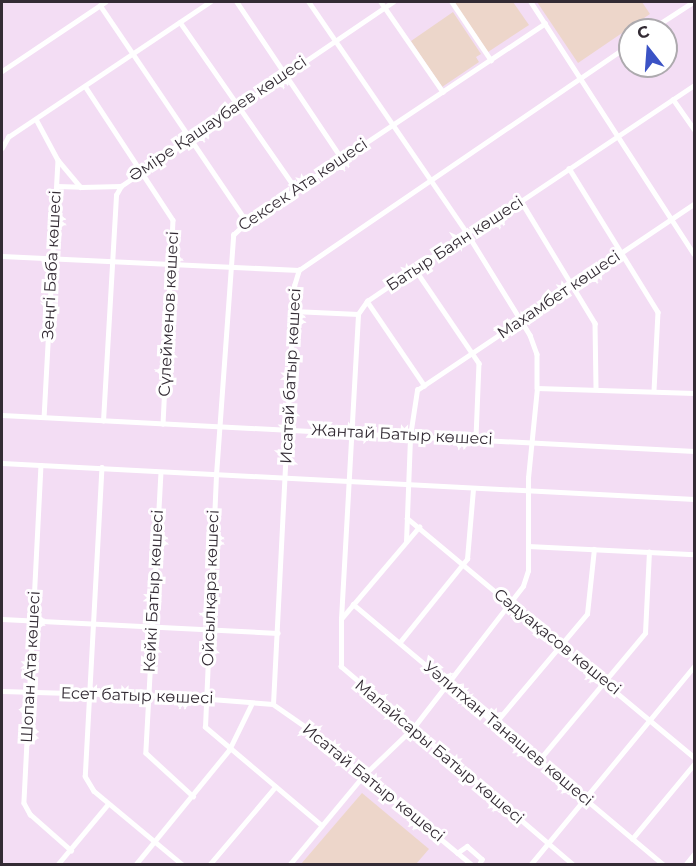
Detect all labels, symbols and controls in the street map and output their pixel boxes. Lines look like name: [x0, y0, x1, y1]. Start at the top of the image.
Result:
north arrow: [618, 18, 678, 78]
text: С: [635, 21, 652, 43]
street label: Әміре Қашаубаев көшесі: [125, 52, 311, 186]
street label: Сексек Ата көшесі: [235, 135, 371, 235]
street label: Зеңгі Баба көшесі: [39, 190, 65, 340]
street label: Батыр Баян көшесі: [383, 193, 527, 295]
street label: Сүлейменов көшесі: [155, 231, 183, 397]
street label: Махамбет көшесі: [494, 247, 624, 343]
street label: Исатай батыр көшесі: [277, 288, 305, 464]
street label: Жантай Батыр көшесі: [311, 421, 493, 449]
street label: Кейкі Батыр көшесі: [140, 509, 168, 673]
street label: Ойсылқара көшесі: [199, 509, 223, 667]
street label: Сәдуақасов көшесі: [490, 585, 624, 699]
street label: Шопан Ата көшесі: [17, 590, 45, 744]
street label: Уәлитхан Танашев көшесі: [419, 658, 597, 810]
street label: Малайсары Батыр көшесі: [351, 676, 527, 828]
street label: Есет батыр көшесі: [60, 684, 214, 708]
street label: Исатай Батыр көшесі: [298, 720, 448, 846]

